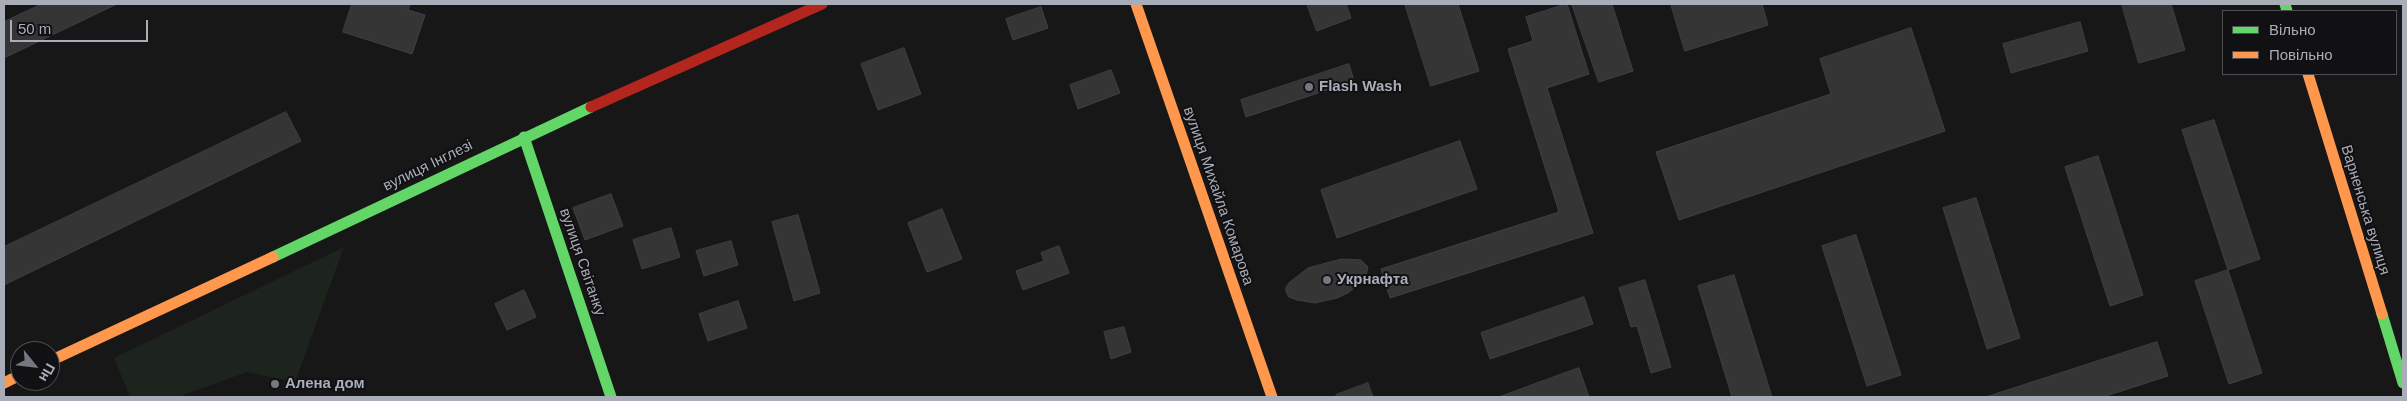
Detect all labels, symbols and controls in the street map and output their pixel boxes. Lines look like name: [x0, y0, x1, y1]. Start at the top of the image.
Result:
scale bar: [12, 10, 150, 42]
legend: [2222, 10, 2397, 75]
text: 50 m: [18, 20, 51, 37]
text: Вільно: [2269, 21, 2316, 38]
text: Повільно: [2269, 46, 2333, 63]
place label: Flash Wash: [1319, 78, 1402, 96]
marker: Flash Wash: [1303, 81, 1315, 93]
street label: вулиця Михайла Комарова: [1179, 104, 1257, 288]
street label: вулиця Інглезі: [380, 137, 476, 195]
street label: Варненська вулиця: [2337, 143, 2393, 277]
street label: вулиця Світанку: [555, 206, 609, 318]
place label: Укрнафта: [1337, 271, 1408, 289]
marker: Укрнафта: [1321, 274, 1333, 286]
north arrow: [10, 341, 60, 391]
text: Пн: [36, 361, 59, 385]
place label: Алена дом: [285, 375, 365, 393]
marker: Алена дом: [269, 378, 281, 390]

